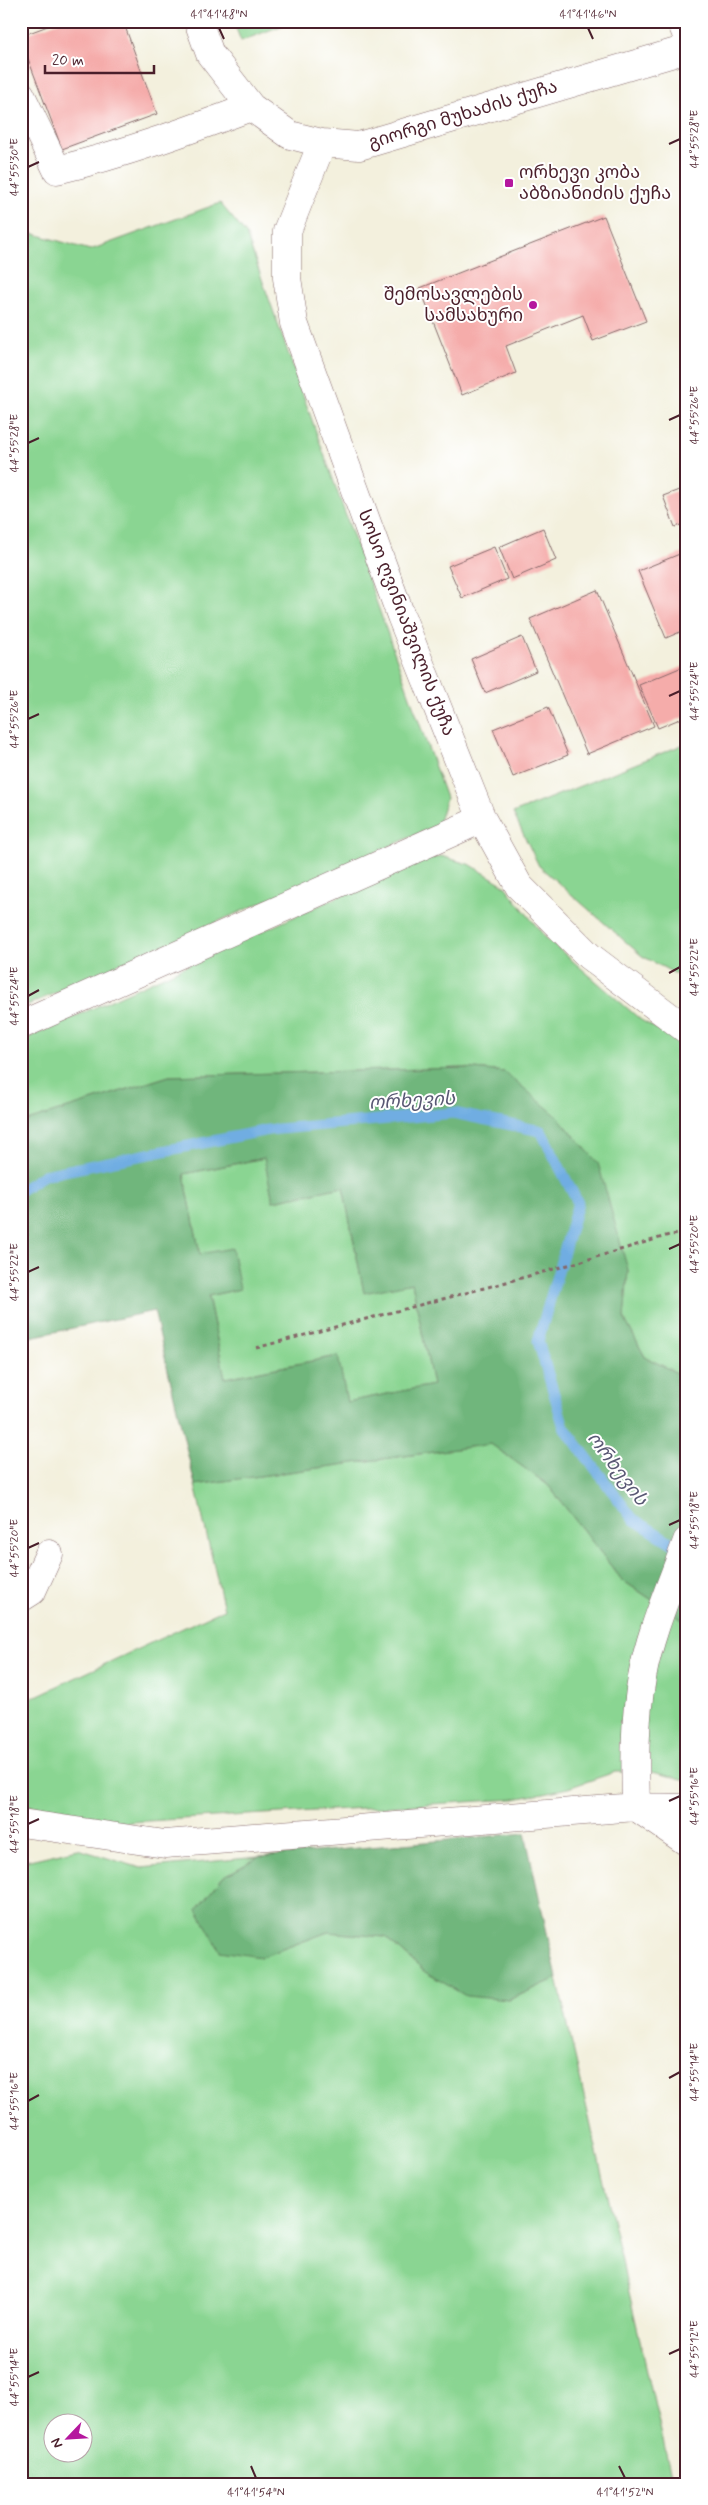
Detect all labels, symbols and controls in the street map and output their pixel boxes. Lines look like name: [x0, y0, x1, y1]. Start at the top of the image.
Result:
text: 41°41'48"N: [191, 7, 247, 23]
text: 41°41'46"N: [560, 7, 616, 23]
scale bar: [45, 42, 154, 74]
text: 20 m: [52, 51, 84, 71]
street label: გიორგი მუხაძის ქუჩა: [366, 75, 560, 155]
text: 44°55'28"E: [687, 110, 703, 168]
text: 44°55'30"E: [7, 138, 23, 196]
place label: ორხევი კობა აბზიანიძის ქუჩა: [519, 161, 671, 206]
marker: ორხევი კობა აბზიანიძის ქუჩა: [503, 177, 515, 189]
place label: შემოსავლების სამსახური: [384, 283, 523, 328]
marker: შემოსავლების სამსახური: [527, 299, 539, 311]
text: 44°55'26"E: [687, 386, 703, 444]
text: 44°55'28"E: [7, 414, 23, 472]
street label: სოსო ღვინიაშვილის ქუჩა: [352, 506, 460, 740]
text: 44°55'24"E: [687, 661, 703, 721]
text: 44°55'26"E: [7, 690, 23, 748]
text: 44°55'22"E: [687, 938, 703, 996]
text: 44°55'24"E: [7, 966, 23, 1026]
water label: ორხევის: [368, 1086, 456, 1116]
text: 44°55'20"E: [687, 1215, 703, 1273]
text: 44°55'22"E: [7, 1243, 23, 1301]
water label: ორხევის: [581, 1427, 653, 1511]
text: 44°55'18"E: [687, 1491, 703, 1549]
text: 44°55'20"E: [7, 1519, 23, 1577]
text: 44°55'16"E: [687, 1767, 703, 1825]
text: 44°55'18"E: [7, 1795, 23, 1853]
text: 44°55'14"E: [687, 2043, 703, 2101]
text: 44°55'16"E: [7, 2072, 23, 2130]
text: 44°55'12"E: [687, 2320, 703, 2378]
text: 44°55'14"E: [7, 2348, 23, 2406]
north arrow: [42, 2412, 92, 2462]
text: N: [47, 2435, 67, 2451]
text: 41°41'54"N: [227, 2485, 285, 2501]
text: 41°41'52"N: [597, 2485, 653, 2501]

